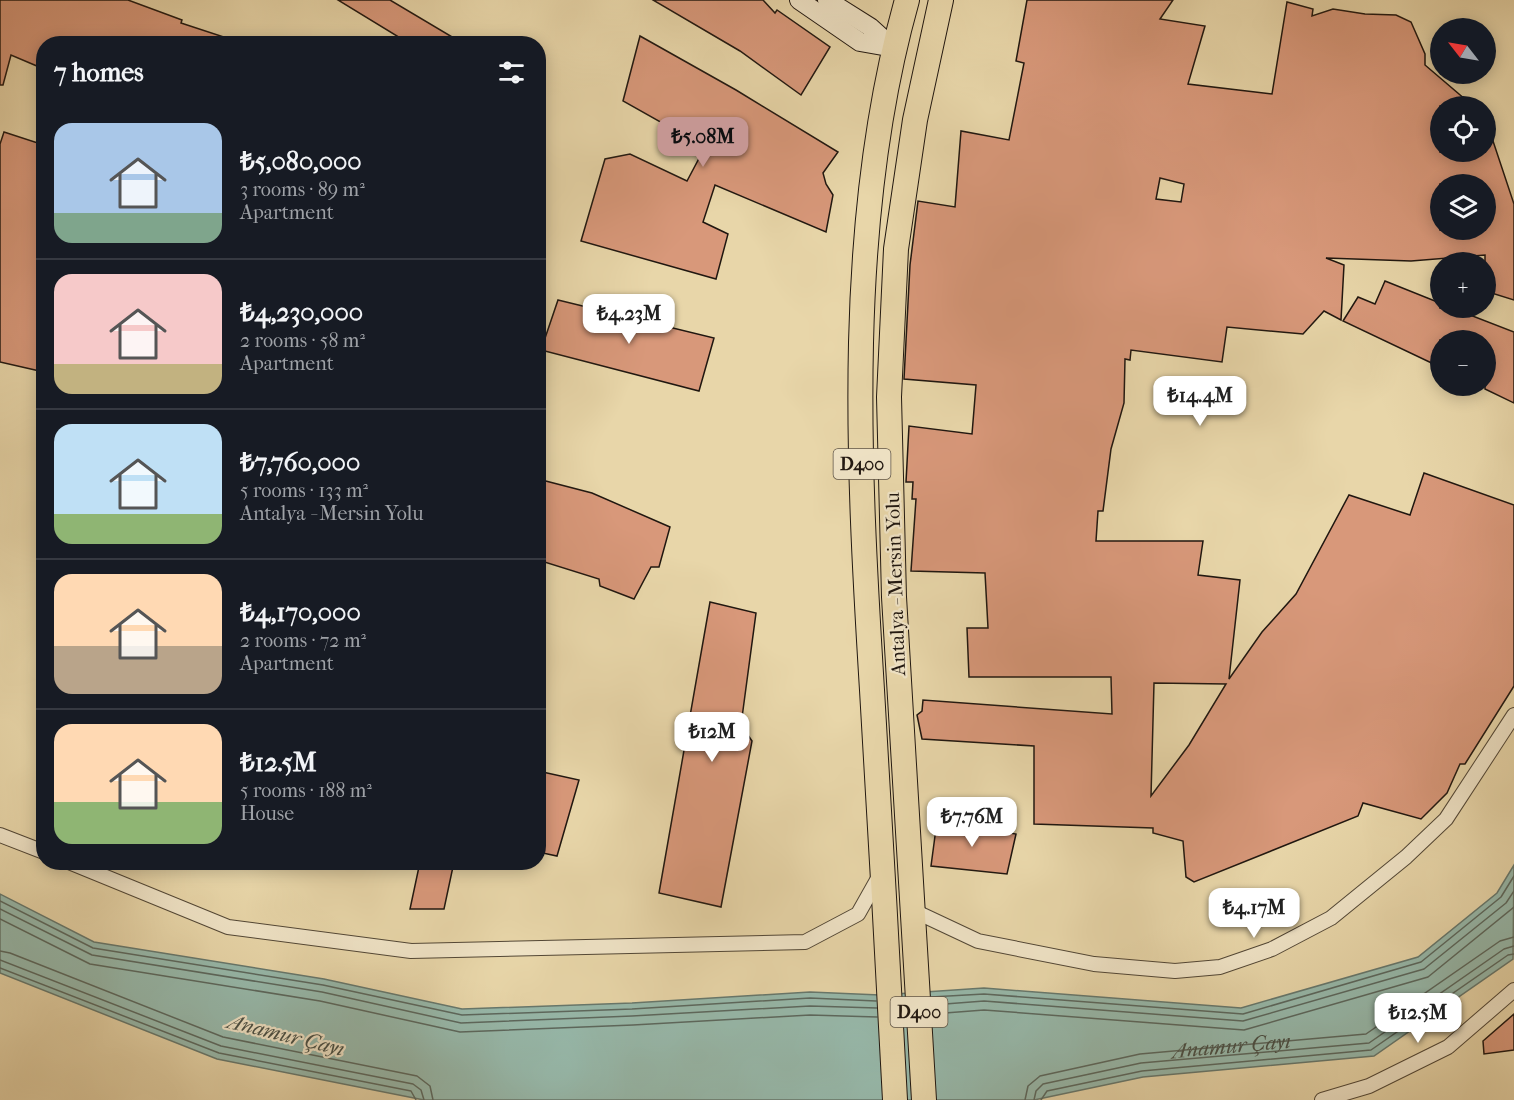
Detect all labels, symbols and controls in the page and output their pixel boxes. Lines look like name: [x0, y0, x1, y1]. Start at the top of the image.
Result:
north arrow: [1430, 18, 1496, 84]
map controls: [1430, 18, 1496, 396]
icon: filters: [495, 56, 528, 89]
text: 7 homes: [54, 57, 144, 88]
button: locate: [1430, 96, 1496, 162]
pin: ₺5.08M: [654, 117, 752, 168]
text: ₺5.08M: [671, 125, 735, 148]
text: ₺5,080,000: [240, 146, 362, 177]
icon: home: [102, 147, 174, 219]
button: layers: [1430, 174, 1496, 240]
text: 3 rooms · 89 m²: [240, 178, 365, 201]
text: Apartment: [240, 201, 334, 224]
button: +: [1430, 252, 1496, 318]
pin: ₺4.23M: [580, 294, 678, 345]
text: ₺4,230,000: [240, 297, 363, 328]
icon: home: [102, 298, 174, 370]
text: ₺4.23M: [597, 302, 661, 325]
text: 2 rooms · 58 m²: [240, 329, 365, 352]
button: −: [1430, 330, 1496, 396]
text: Apartment: [240, 352, 334, 375]
pin: ₺14.4M: [1151, 376, 1249, 427]
text: ₺14.4M: [1167, 384, 1233, 407]
text: ₺7,760,000: [240, 447, 360, 478]
icon: home: [102, 448, 174, 520]
road number: D400: [834, 449, 890, 479]
text: 5 rooms · 133 m²: [240, 479, 368, 502]
street label: Antalya - Mersin Yolu: [881, 491, 910, 677]
text: Antalya - Mersin Yolu: [240, 502, 424, 525]
text: ₺4,170,000: [240, 597, 361, 628]
icon: home: [102, 598, 174, 670]
text: 2 rooms · 72 m²: [240, 629, 366, 652]
text: Apartment: [240, 652, 334, 675]
pin: ₺12M: [676, 712, 748, 763]
text: ₺12M: [688, 720, 736, 743]
text: ₺12.5M: [240, 747, 317, 778]
icon: home: [102, 748, 174, 820]
text: 5 rooms · 188 m²: [240, 779, 372, 802]
pin: ₺7.76M: [923, 797, 1021, 848]
text: House: [240, 802, 294, 825]
text: ₺7.76M: [941, 805, 1003, 828]
pin: ₺4.17M: [1205, 888, 1303, 939]
text: ₺4.17M: [1223, 896, 1285, 919]
pin: ₺12.5M: [1369, 993, 1467, 1044]
road number: D400: [890, 997, 948, 1027]
text: ₺12.5M: [1389, 1001, 1447, 1024]
water label: Anamur Çayı: [222, 1008, 347, 1061]
water label: Anamur Çayı: [1168, 1029, 1292, 1063]

